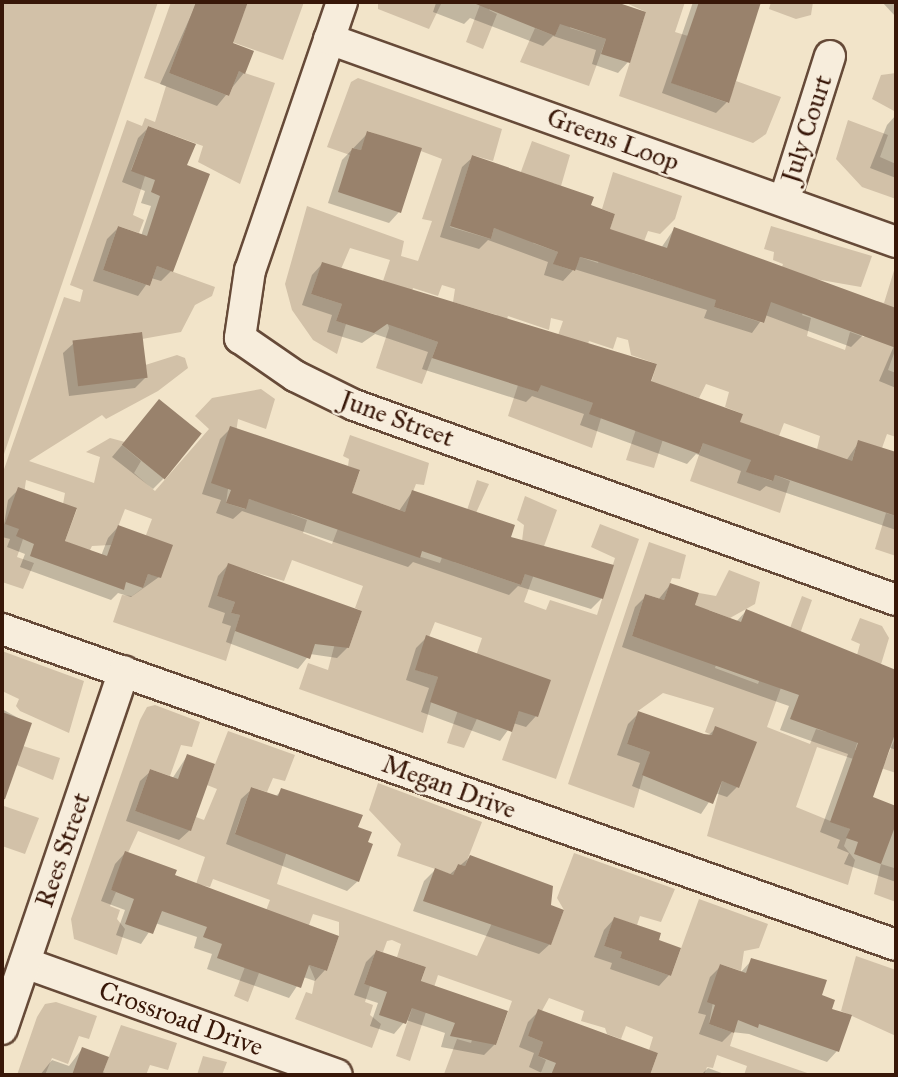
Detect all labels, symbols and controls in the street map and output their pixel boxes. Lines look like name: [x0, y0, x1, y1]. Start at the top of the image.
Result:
street label: July Court: [775, 71, 839, 187]
street label: Greens Loop: [543, 102, 683, 178]
street label: June Street: [336, 384, 458, 454]
street label: Megan Drive: [378, 748, 520, 826]
street label: Rees Street: [29, 788, 97, 912]
street label: Crossroad Drive: [95, 975, 267, 1063]

